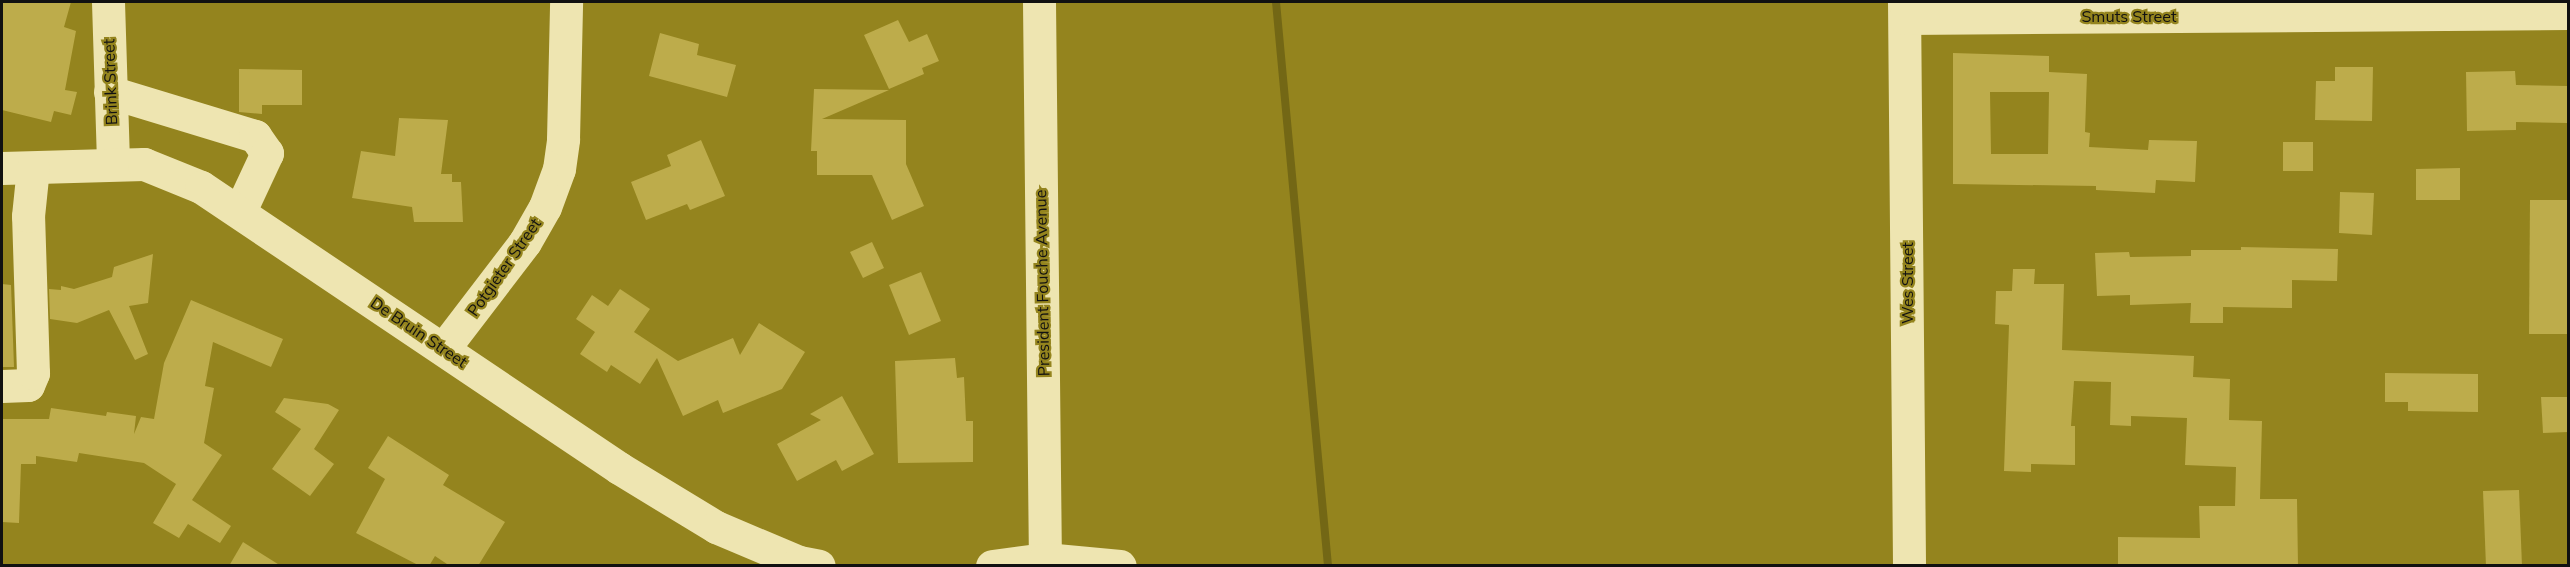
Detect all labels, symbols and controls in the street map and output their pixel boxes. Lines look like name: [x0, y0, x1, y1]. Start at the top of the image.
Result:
street label: Smuts Street: [2081, 6, 2177, 26]
street label: Brink Street: [99, 38, 121, 126]
street label: President Fouche Avenue: [1031, 189, 1053, 377]
street label: Potgieter Street: [463, 214, 545, 320]
street label: Wes Street: [1897, 242, 1917, 324]
street label: De Bruin Street: [367, 293, 471, 371]

